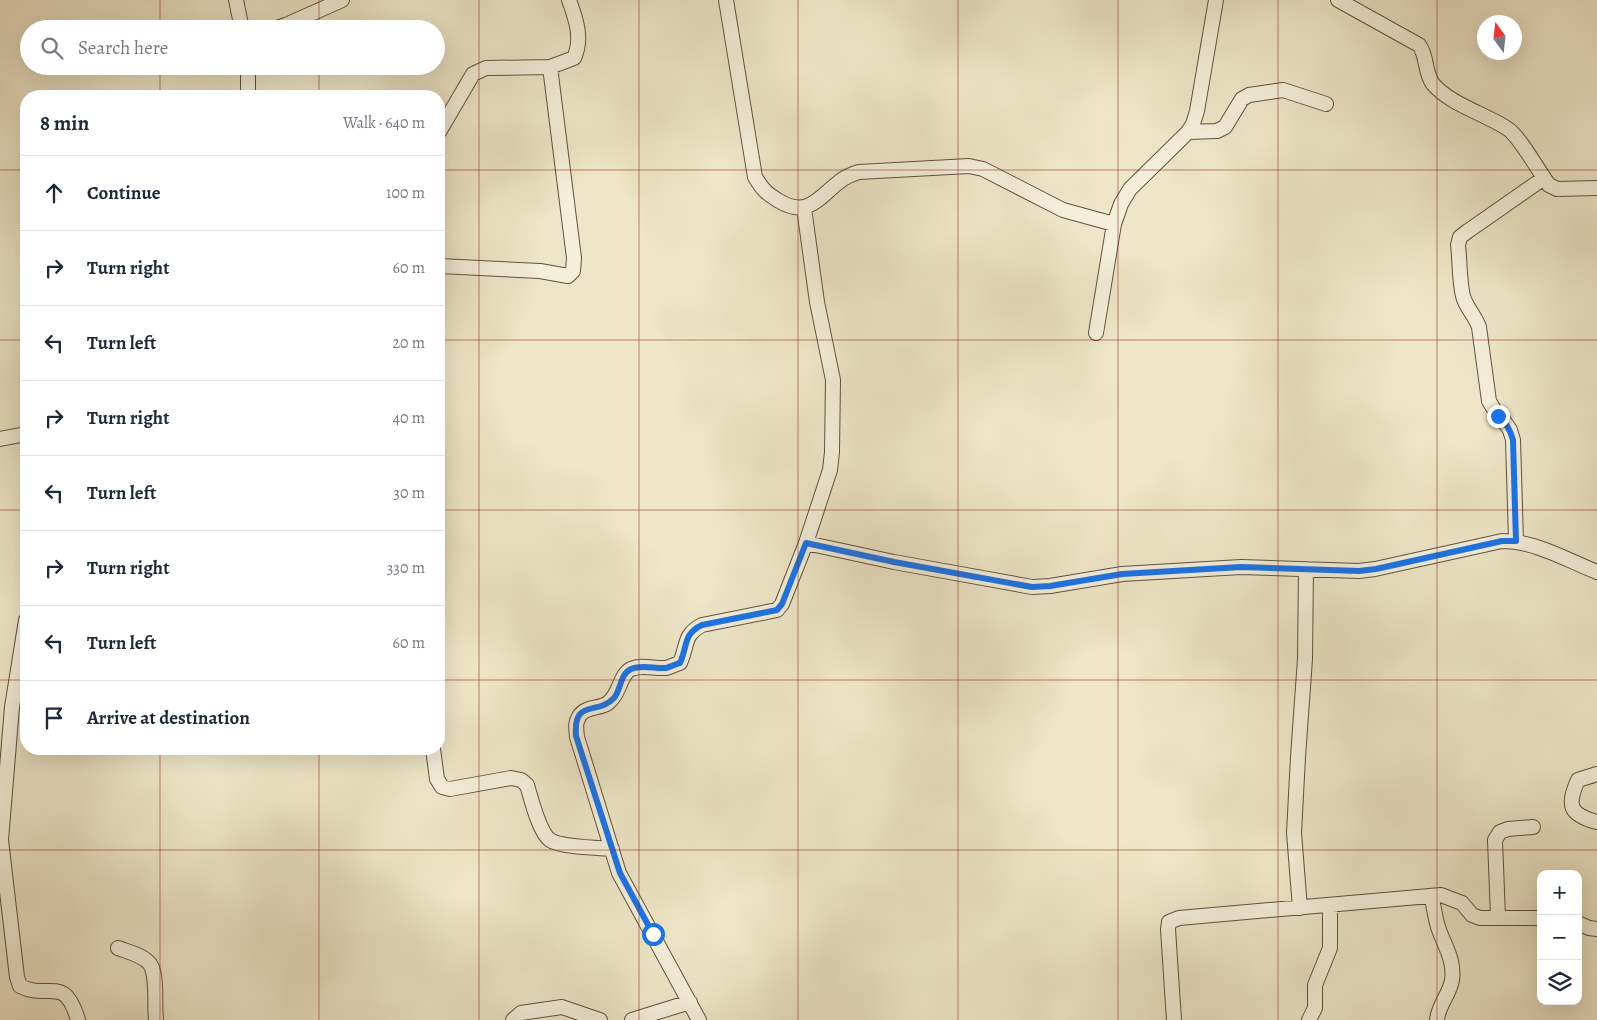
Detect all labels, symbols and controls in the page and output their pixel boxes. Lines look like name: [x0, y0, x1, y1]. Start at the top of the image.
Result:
north arrow: [1477, 15, 1522, 60]
search box: [20, 20, 445, 75]
icon: search: [38, 34, 66, 62]
text: Search here: [78, 35, 168, 61]
text: 8 min: [40, 109, 89, 137]
text: Walk · 640 m: [343, 112, 425, 134]
icon: ahead: [40, 179, 68, 207]
text: Continue: [87, 180, 161, 206]
text: 100 m: [386, 182, 425, 204]
icon: right: [40, 254, 68, 282]
text: Turn right: [87, 255, 169, 281]
text: 60 m: [393, 257, 425, 279]
icon: left: [40, 329, 68, 357]
text: Turn left: [87, 330, 156, 356]
text: 20 m: [392, 332, 425, 354]
icon: right: [40, 404, 68, 432]
text: Turn right: [87, 405, 169, 431]
route end: [1487, 405, 1510, 428]
text: 40 m: [393, 407, 425, 429]
icon: left: [40, 479, 68, 507]
text: Turn left: [87, 480, 156, 506]
text: 30 m: [393, 482, 425, 504]
icon: right: [40, 554, 68, 582]
text: Turn right: [87, 555, 169, 581]
text: 330 m: [387, 557, 425, 579]
icon: left: [40, 629, 68, 657]
text: Turn left: [87, 630, 156, 656]
text: 60 m: [393, 632, 425, 654]
icon: arrive: [40, 704, 68, 732]
text: Arrive at destination: [87, 705, 250, 731]
map controls: [1537, 870, 1582, 1005]
button: +: [1537, 870, 1582, 915]
button: −: [1537, 915, 1582, 960]
route start: [642, 923, 665, 946]
button: layers: [1537, 960, 1582, 1005]

